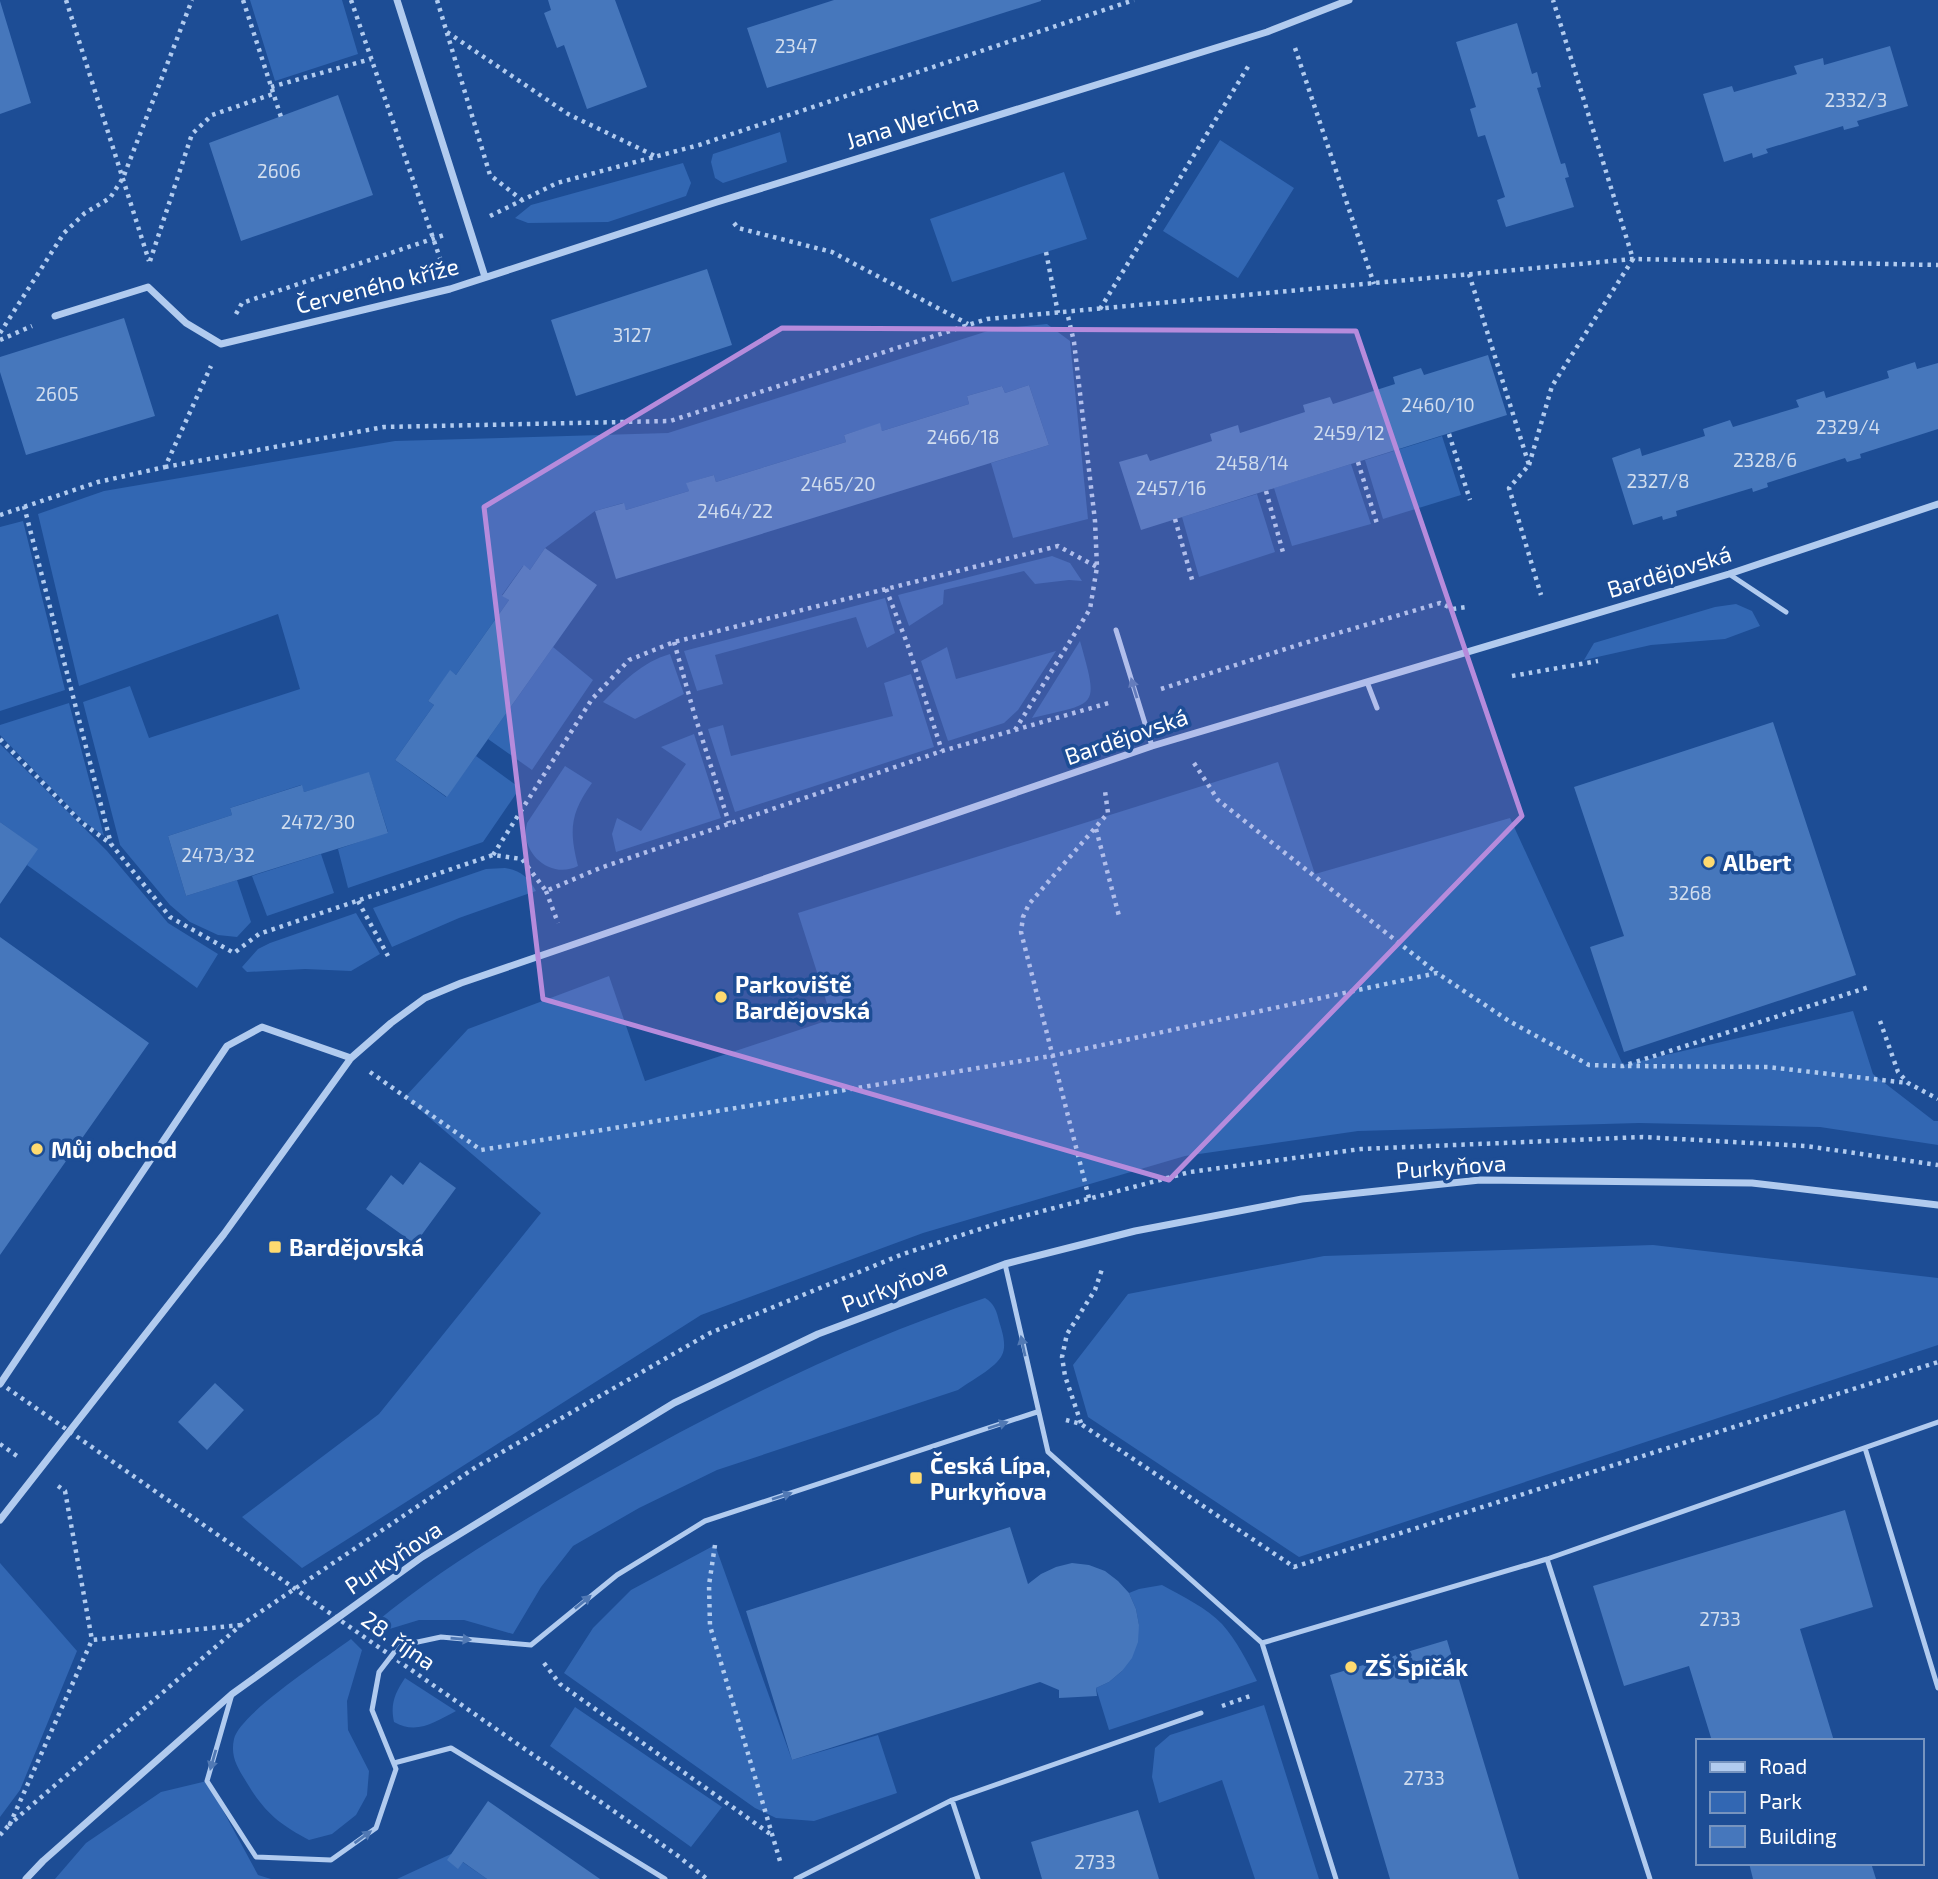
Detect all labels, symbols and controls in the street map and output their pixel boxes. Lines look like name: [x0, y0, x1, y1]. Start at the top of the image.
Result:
house number: 2347: [775, 34, 818, 57]
street label: Jana Wericha: [842, 88, 982, 154]
house number: 2332/3: [1825, 88, 1887, 111]
house number: 2606: [257, 159, 301, 182]
street label: Červeného kříže: [293, 251, 461, 319]
house number: 3127: [613, 323, 652, 346]
house number: 2605: [35, 382, 79, 405]
house number: 2460/10: [1401, 393, 1475, 416]
house number: 2329/4: [1816, 415, 1880, 438]
house number: 2459/12: [1313, 421, 1385, 444]
house number: 2466/18: [926, 425, 1000, 448]
house number: 2328/6: [1733, 448, 1797, 471]
house number: 2458/14: [1215, 451, 1289, 474]
house number: 2327/8: [1626, 469, 1690, 492]
house number: 2465/20: [800, 472, 876, 495]
house number: 2457/16: [1136, 476, 1206, 499]
house number: 2464/22: [697, 499, 773, 522]
street label: Bardějovská: [1604, 539, 1734, 603]
one-way arrow: [1128, 677, 1139, 698]
street label: Bardějovská: [1061, 702, 1191, 770]
house number: 2472/30: [281, 810, 355, 833]
house number: 2473/32: [181, 843, 255, 866]
place label: Albert: [1723, 848, 1791, 876]
marker: Albert: [1701, 854, 1717, 870]
house number: 3268: [1668, 881, 1712, 904]
place label: Parkoviště Bardějovská: [735, 970, 870, 1024]
marker: Parkoviště Bardějovská: [713, 989, 729, 1005]
place label: Můj obchod: [51, 1135, 177, 1163]
marker: Můj obchod: [29, 1141, 45, 1157]
street label: Purkyňova: [1395, 1148, 1507, 1184]
place label: Bardějovská: [289, 1233, 424, 1261]
marker: Bardějovská: [267, 1239, 283, 1255]
street label: Purkyňova: [837, 1252, 951, 1318]
one-way arrow: [1017, 1335, 1028, 1357]
one-way arrow: [988, 1419, 1009, 1430]
place label: Česká Lípa, Purkyňova: [930, 1451, 1051, 1505]
marker: Česká Lípa, Purkyňova: [908, 1470, 924, 1486]
one-way arrow: [772, 1490, 793, 1500]
street label: Purkyňova: [339, 1514, 447, 1600]
one-way arrow: [575, 1595, 592, 1610]
street label: 28. října: [357, 1604, 441, 1676]
house number: 2733: [1699, 1607, 1741, 1630]
one-way arrow: [450, 1634, 472, 1645]
place label: ZŠ Špičák: [1365, 1653, 1468, 1681]
marker: ZŠ Špičák: [1343, 1659, 1359, 1675]
legend: [1696, 1739, 1924, 1865]
one-way arrow: [208, 1749, 218, 1770]
text: Road: [1759, 1753, 1807, 1778]
house number: 2733: [1403, 1766, 1445, 1789]
text: Park: [1759, 1788, 1802, 1813]
text: Building: [1759, 1823, 1837, 1848]
one-way arrow: [354, 1830, 372, 1844]
house number: 2733: [1074, 1850, 1116, 1873]

